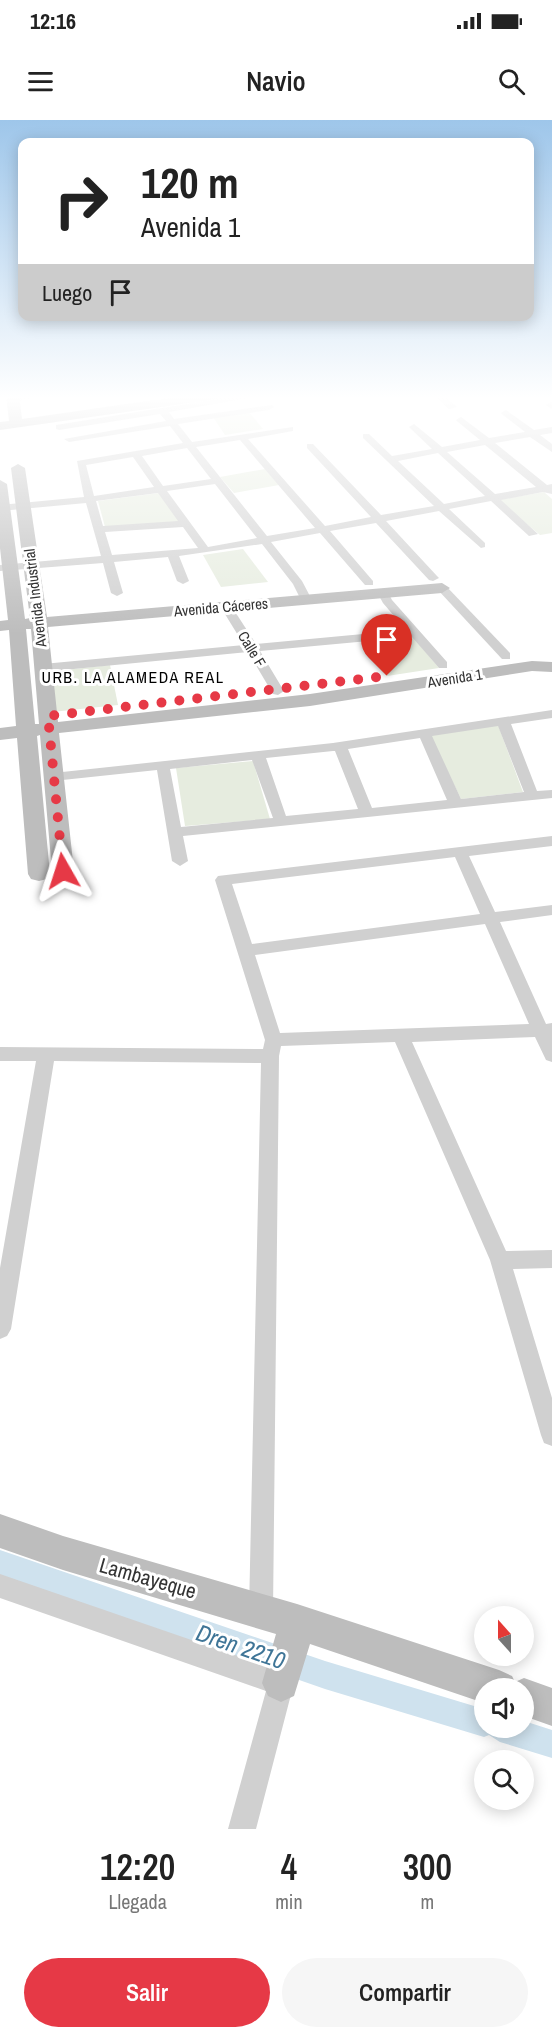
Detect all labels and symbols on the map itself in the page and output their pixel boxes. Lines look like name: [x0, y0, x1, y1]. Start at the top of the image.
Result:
street label: Avenida Industrial: [19, 548, 52, 649]
street label: Avenida Cáceres: [172, 592, 269, 622]
pin: [361, 614, 412, 676]
street label: Calle F: [233, 627, 271, 671]
street label: Avenida 1: [425, 663, 484, 693]
district label: URB. LA ALAMEDA REAL: [41, 666, 225, 688]
position arrow: [31, 839, 95, 903]
street label: Lambayeque: [96, 1550, 200, 1606]
north arrow: [474, 1606, 534, 1666]
water label: Dren 2210: [192, 1616, 290, 1676]

